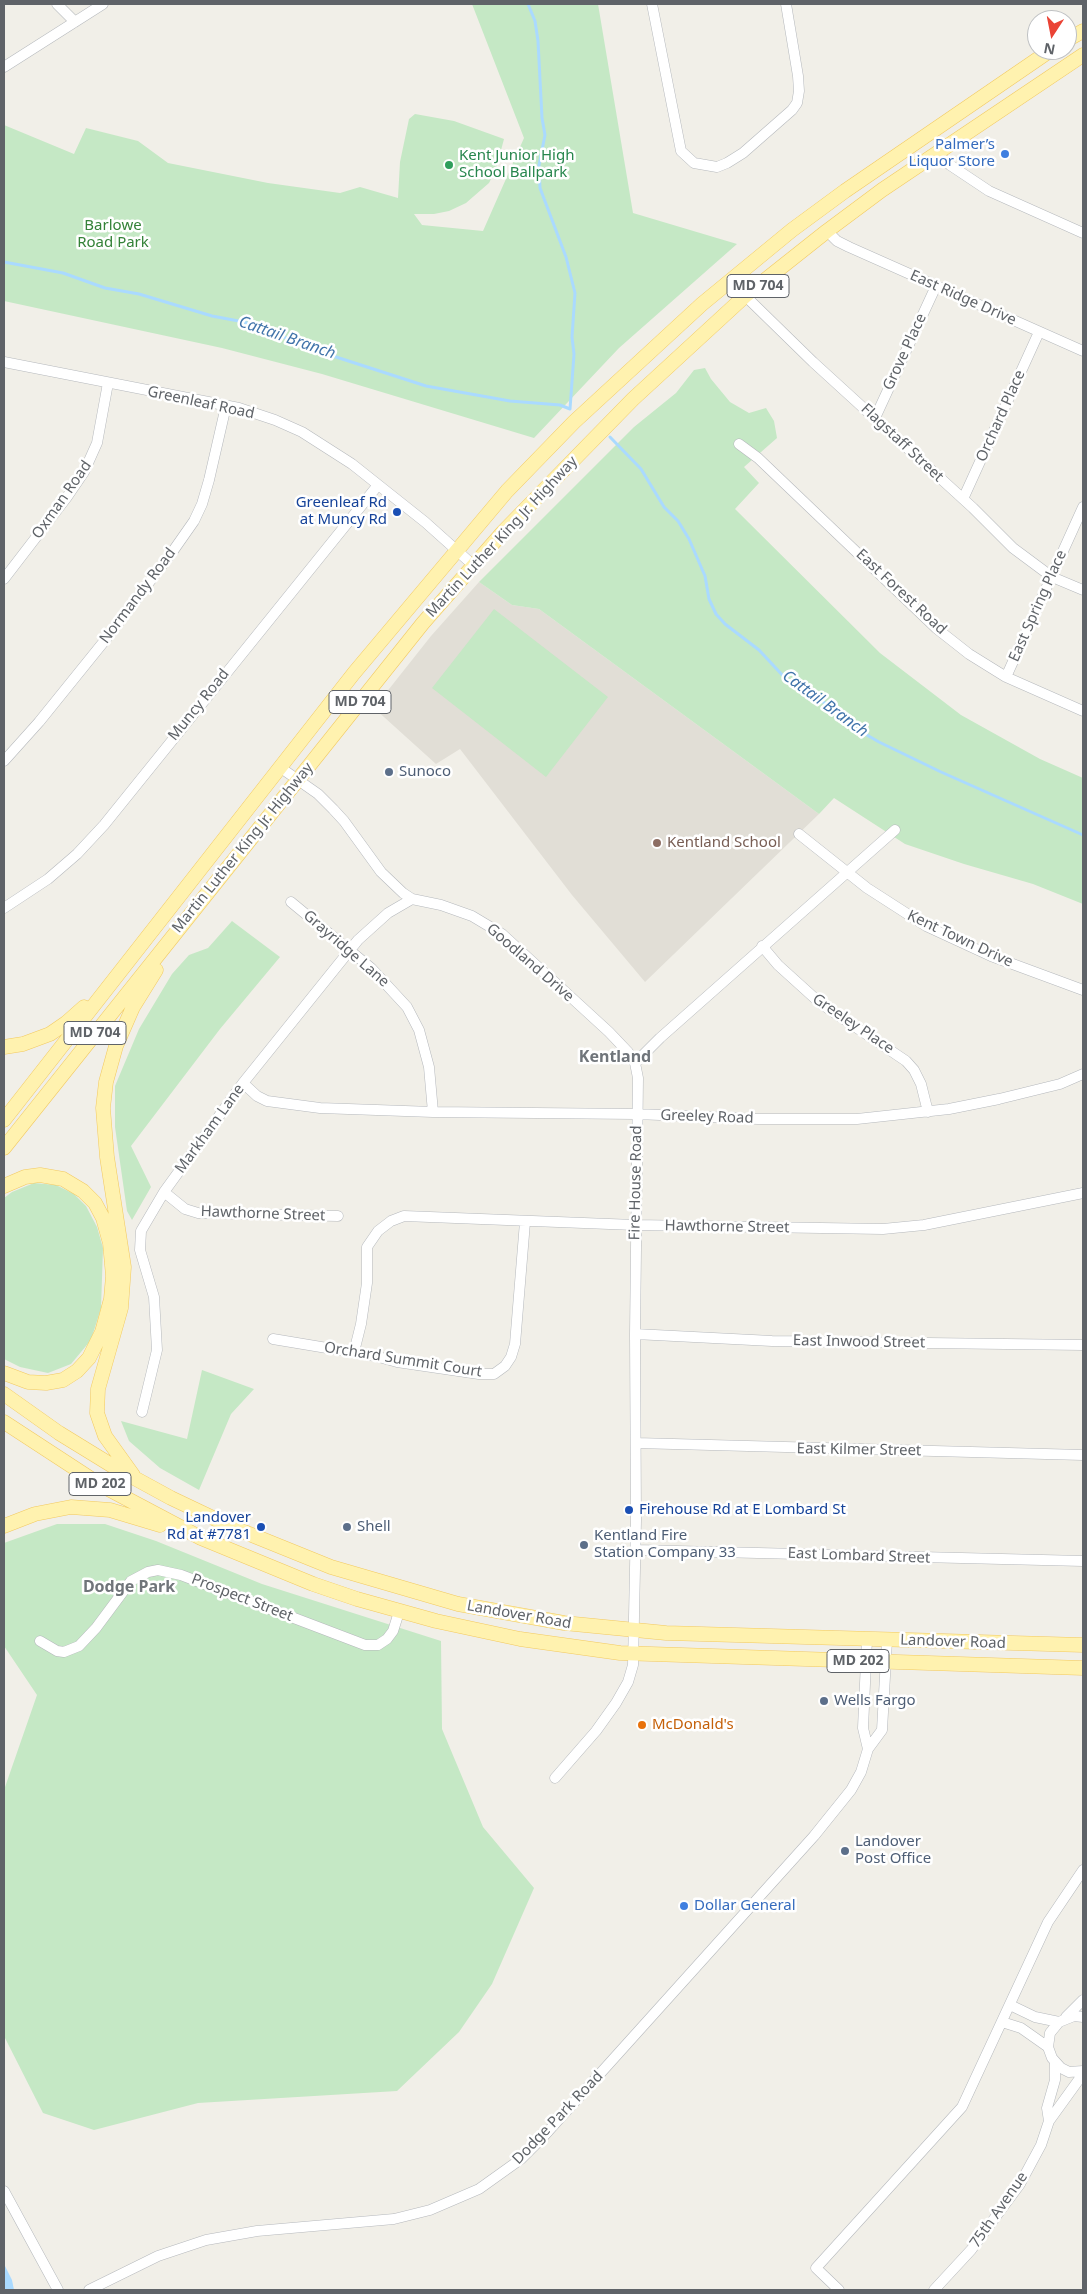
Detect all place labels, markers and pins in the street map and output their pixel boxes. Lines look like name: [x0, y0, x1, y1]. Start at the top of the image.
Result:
place label: Palmer’s Liquor Store: [909, 136, 995, 171]
place label: Kent Junior High School Ballpark: [459, 147, 574, 182]
marker: Palmer’s Liquor Store: [999, 148, 1011, 160]
marker: Kent Junior High School Ballpark: [443, 159, 455, 171]
place label: Greenleaf Rd at Muncy Rd: [296, 494, 387, 529]
marker: Greenleaf Rd at Muncy Rd: [391, 506, 403, 518]
place label: Sunoco: [399, 763, 451, 781]
marker: Sunoco: [383, 766, 395, 778]
place label: Kentland School: [667, 834, 781, 852]
marker: Kentland School: [651, 837, 663, 849]
place label: Firehouse Rd at E Lombard St: [639, 1501, 846, 1519]
marker: Firehouse Rd at E Lombard St: [623, 1504, 635, 1516]
place label: Landover Rd at #7781: [167, 1509, 251, 1544]
place label: Shell: [357, 1518, 391, 1536]
marker: Landover Rd at #7781: [255, 1521, 267, 1533]
marker: Shell: [341, 1521, 353, 1533]
place label: Kentland Fire Station Company 33: [594, 1527, 736, 1562]
marker: Kentland Fire Station Company 33: [578, 1539, 590, 1551]
place label: Wells Fargo: [834, 1692, 915, 1710]
marker: Wells Fargo: [818, 1695, 830, 1707]
place label: McDonald's: [652, 1716, 734, 1734]
marker: McDonald's: [636, 1719, 648, 1731]
place label: Landover Post Office: [855, 1833, 931, 1868]
marker: Landover Post Office: [839, 1845, 851, 1857]
place label: Dollar General: [694, 1897, 796, 1915]
marker: Dollar General: [678, 1900, 690, 1912]

